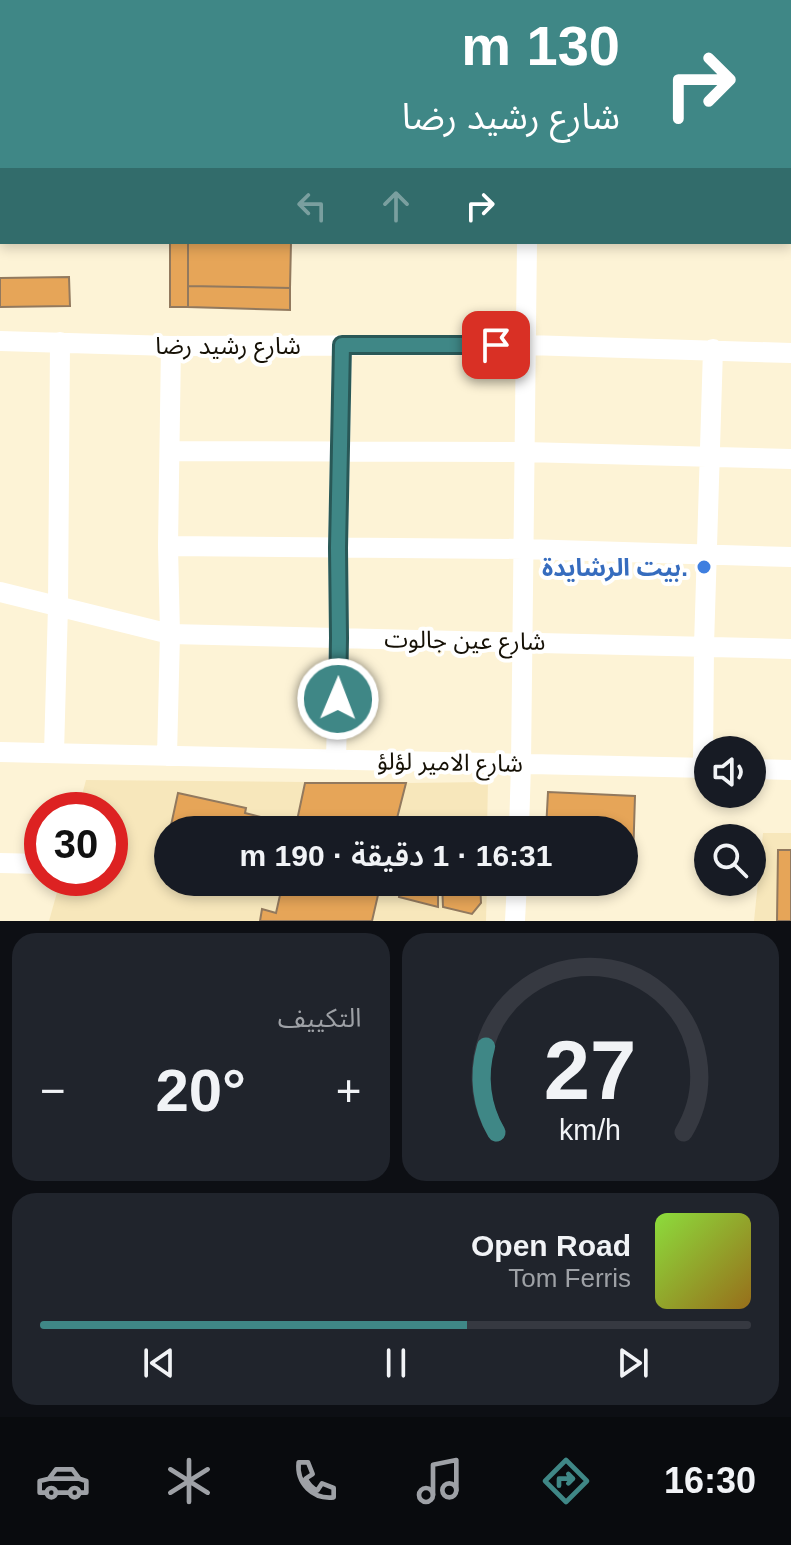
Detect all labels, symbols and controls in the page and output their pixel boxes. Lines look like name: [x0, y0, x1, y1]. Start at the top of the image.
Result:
text: 130 m: [461, 14, 620, 77]
icon: right: [648, 32, 752, 136]
text: شارع رشيد رضا: [402, 96, 620, 137]
icon: left: [290, 184, 334, 228]
icon: ahead: [374, 184, 418, 228]
icon: right: [458, 184, 502, 228]
pin: [462, 311, 530, 379]
icon: arrive: [474, 323, 518, 367]
street label: شارع رشيد رضا: [155, 332, 301, 363]
place label: بيت الرشايدة.: [542, 554, 688, 582]
marker: بيت الرشايدة.: [695, 558, 713, 576]
street label: شارع عين جالوت: [384, 625, 546, 659]
position arrow: [296, 657, 380, 741]
map controls: [694, 736, 766, 896]
button: sound: [694, 736, 766, 808]
street label: شارع الامير لؤلؤ: [377, 747, 523, 781]
speed limit sign: 30: [24, 792, 128, 896]
button: search: [694, 824, 766, 896]
text: 16:31 · 1 دقيقة · 190 m: [240, 839, 552, 872]
text: التكييف: [278, 1003, 362, 1033]
text: 27: [544, 1024, 637, 1117]
text: 20°: [155, 1057, 246, 1124]
text: −: [40, 1066, 66, 1115]
text: +: [336, 1066, 361, 1115]
text: km/h: [559, 1114, 621, 1146]
text: Open Road: [471, 1229, 631, 1262]
text: Tom Ferris: [508, 1263, 631, 1293]
icon: previous: [137, 1341, 181, 1385]
icon: pause: [374, 1341, 418, 1385]
icon: next: [611, 1341, 655, 1385]
icon: car: [35, 1453, 91, 1509]
icon: climate: [161, 1453, 217, 1509]
icon: phone: [287, 1453, 343, 1509]
icon: music: [412, 1453, 468, 1509]
icon: directions: [538, 1453, 594, 1509]
text: 16:30: [664, 1460, 756, 1501]

